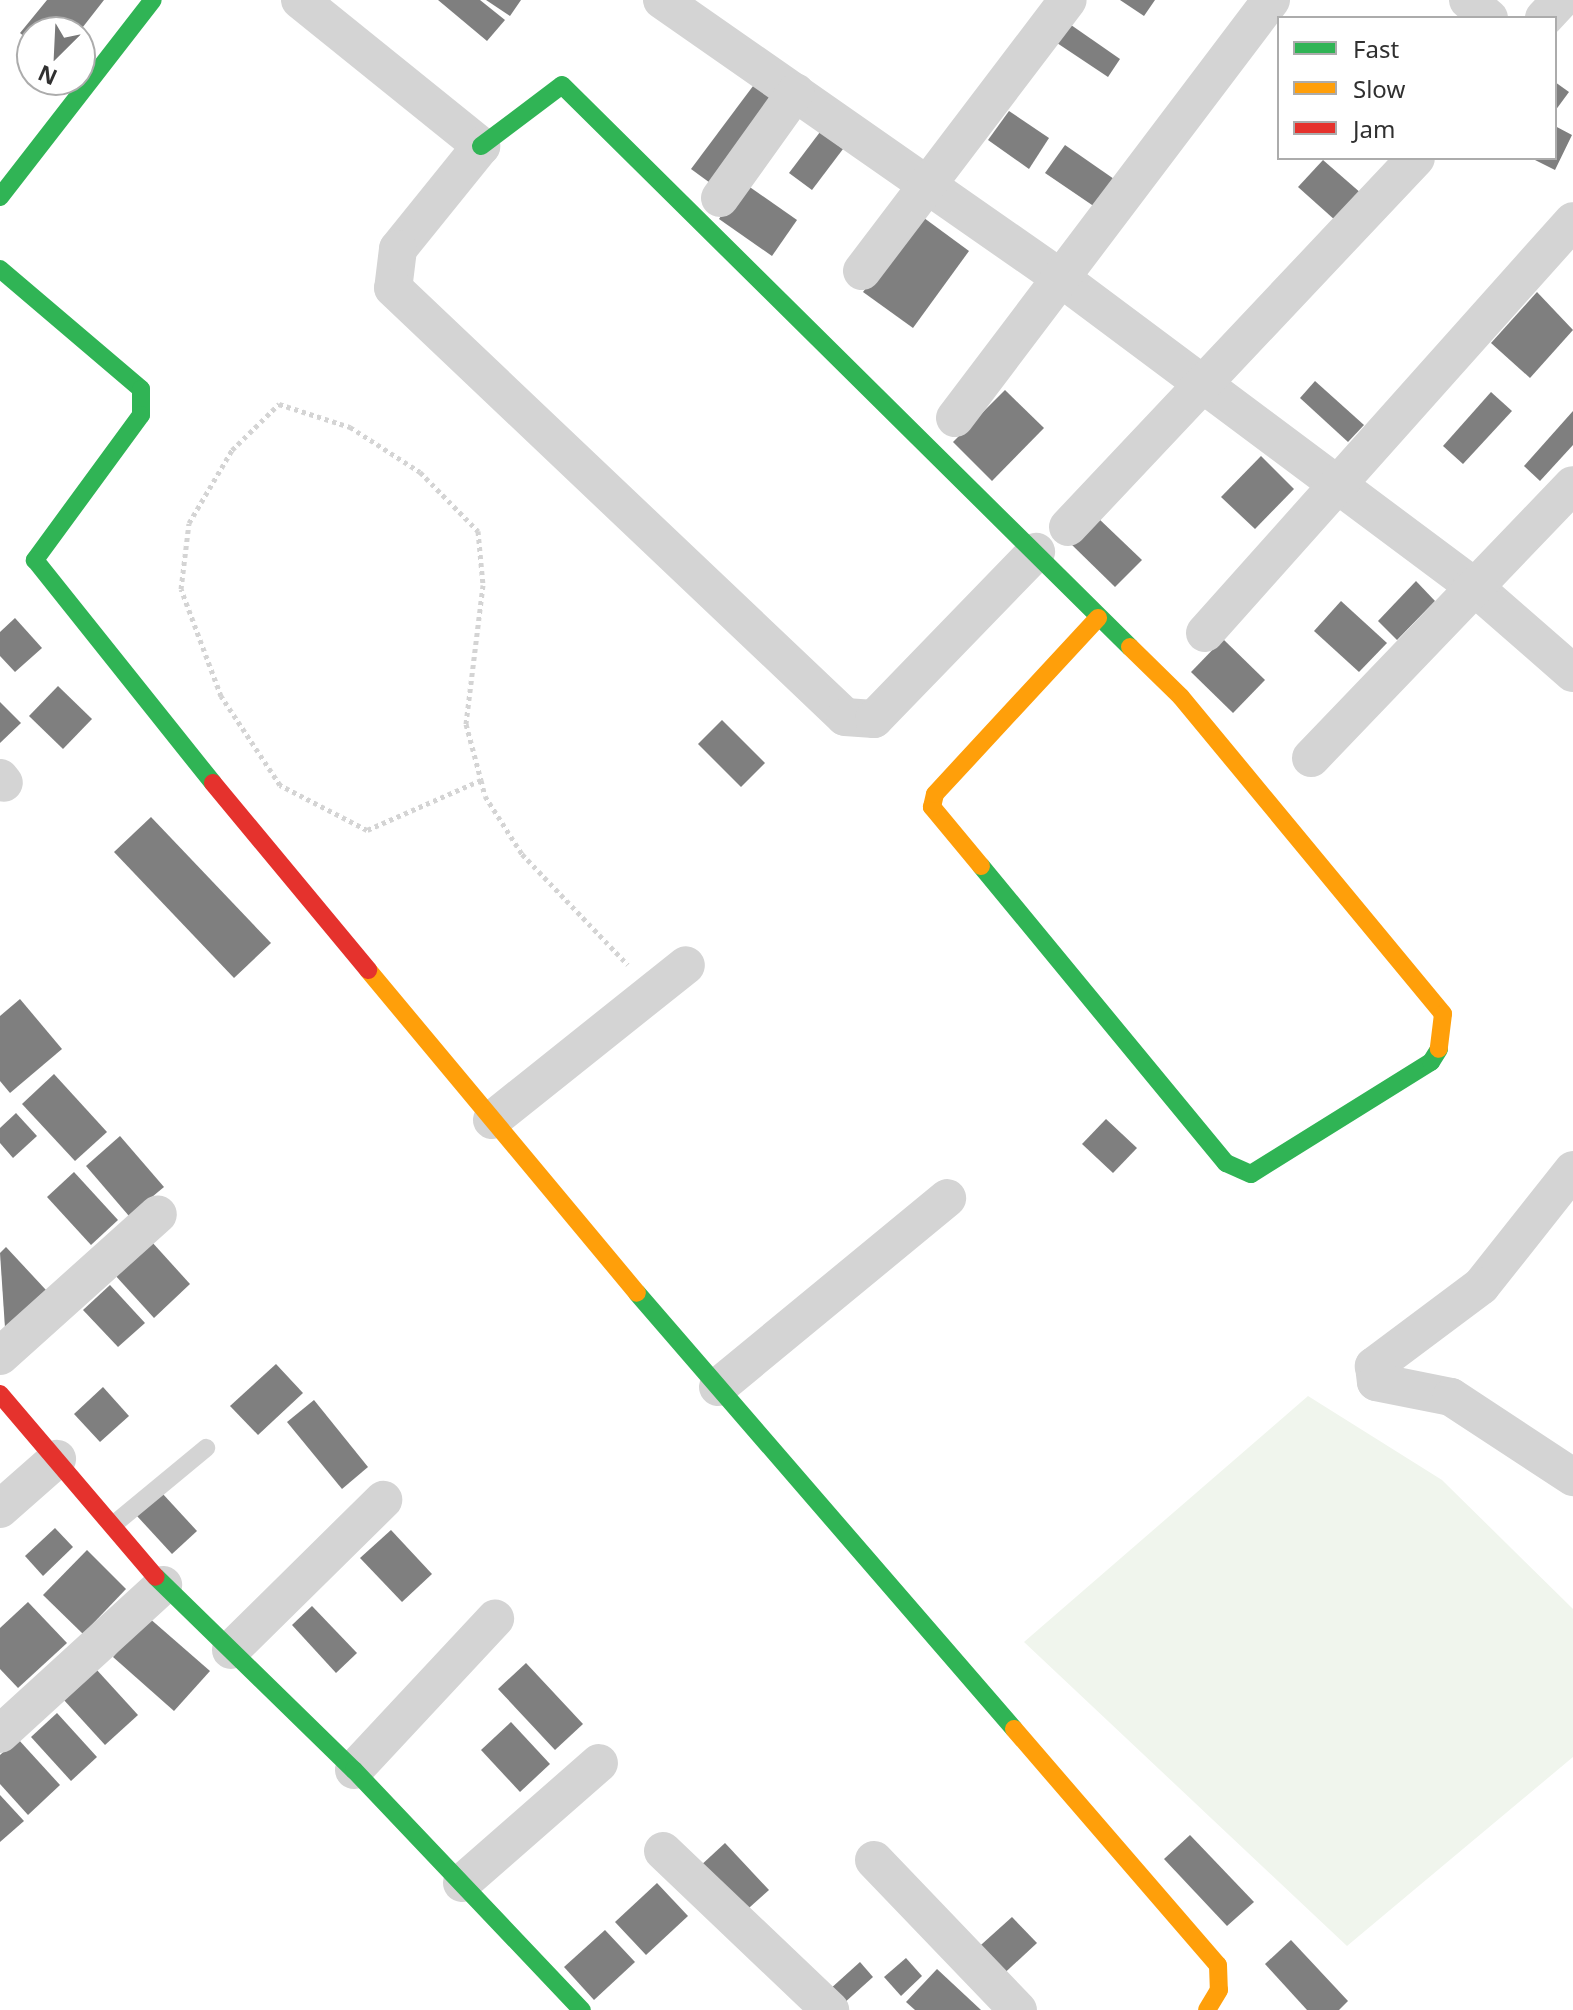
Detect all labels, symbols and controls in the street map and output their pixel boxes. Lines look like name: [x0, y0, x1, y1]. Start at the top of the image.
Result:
north arrow: [16, 16, 96, 96]
legend: [1277, 16, 1557, 160]
text: Fast: [1353, 32, 1399, 65]
text: N: [33, 59, 61, 93]
text: Slow: [1353, 72, 1405, 105]
text: Jam: [1353, 112, 1395, 145]

